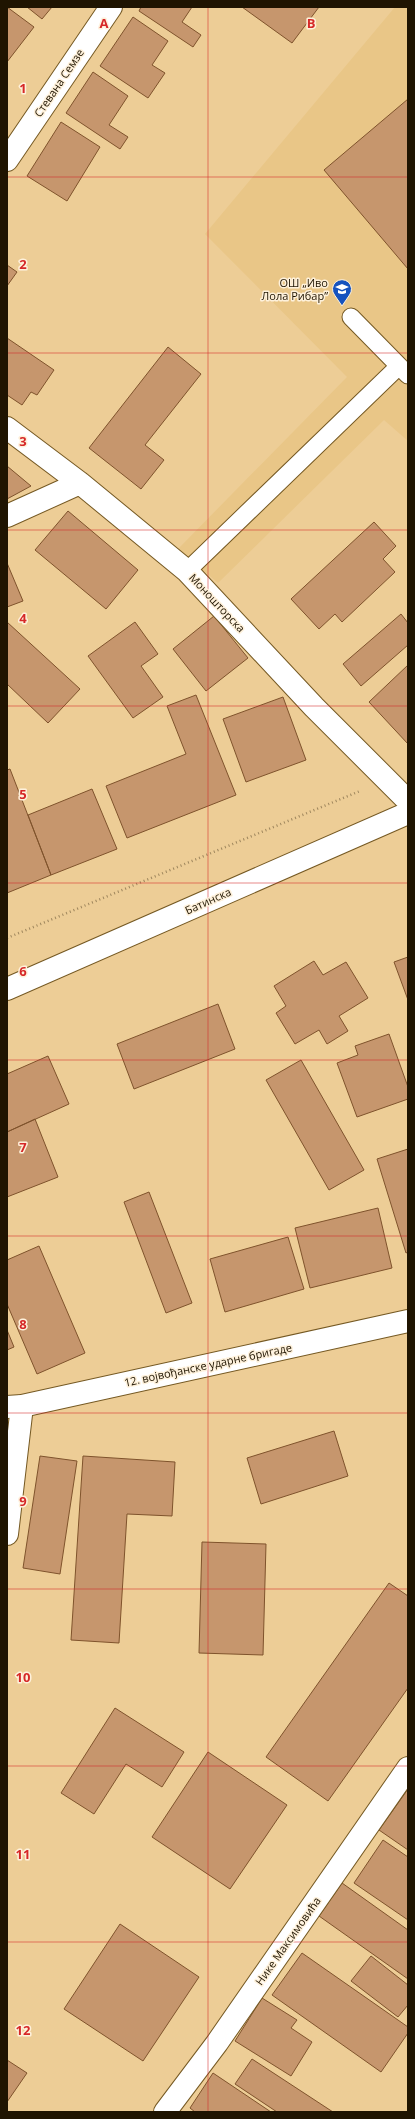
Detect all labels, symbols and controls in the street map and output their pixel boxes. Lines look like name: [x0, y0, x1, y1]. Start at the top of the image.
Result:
text: A: [100, 14, 109, 32]
text: B: [307, 14, 316, 32]
street label: Стевана Семзе: [30, 46, 87, 120]
text: 1: [19, 79, 27, 97]
text: 2: [19, 255, 27, 273]
place label: ОШ „Иво Лола Рибар”: [262, 275, 328, 303]
school or university icon: ОШ „Иво Лола Рибар”: [331, 278, 353, 306]
text: 3: [19, 432, 27, 450]
street label: Моношторска: [186, 570, 249, 635]
text: 4: [19, 609, 27, 627]
text: 5: [19, 785, 27, 803]
street label: Батинска: [182, 884, 233, 917]
text: 6: [19, 962, 27, 980]
text: 7: [19, 1138, 27, 1156]
text: 8: [19, 1315, 27, 1333]
street label: 12. војвођанске ударне бригаде: [123, 1339, 293, 1390]
text: 9: [19, 1492, 27, 1510]
text: 10: [16, 1668, 30, 1686]
text: 11: [16, 1845, 30, 1863]
street label: Нике Максимовића: [251, 1894, 324, 1988]
text: 12: [16, 2021, 31, 2039]

